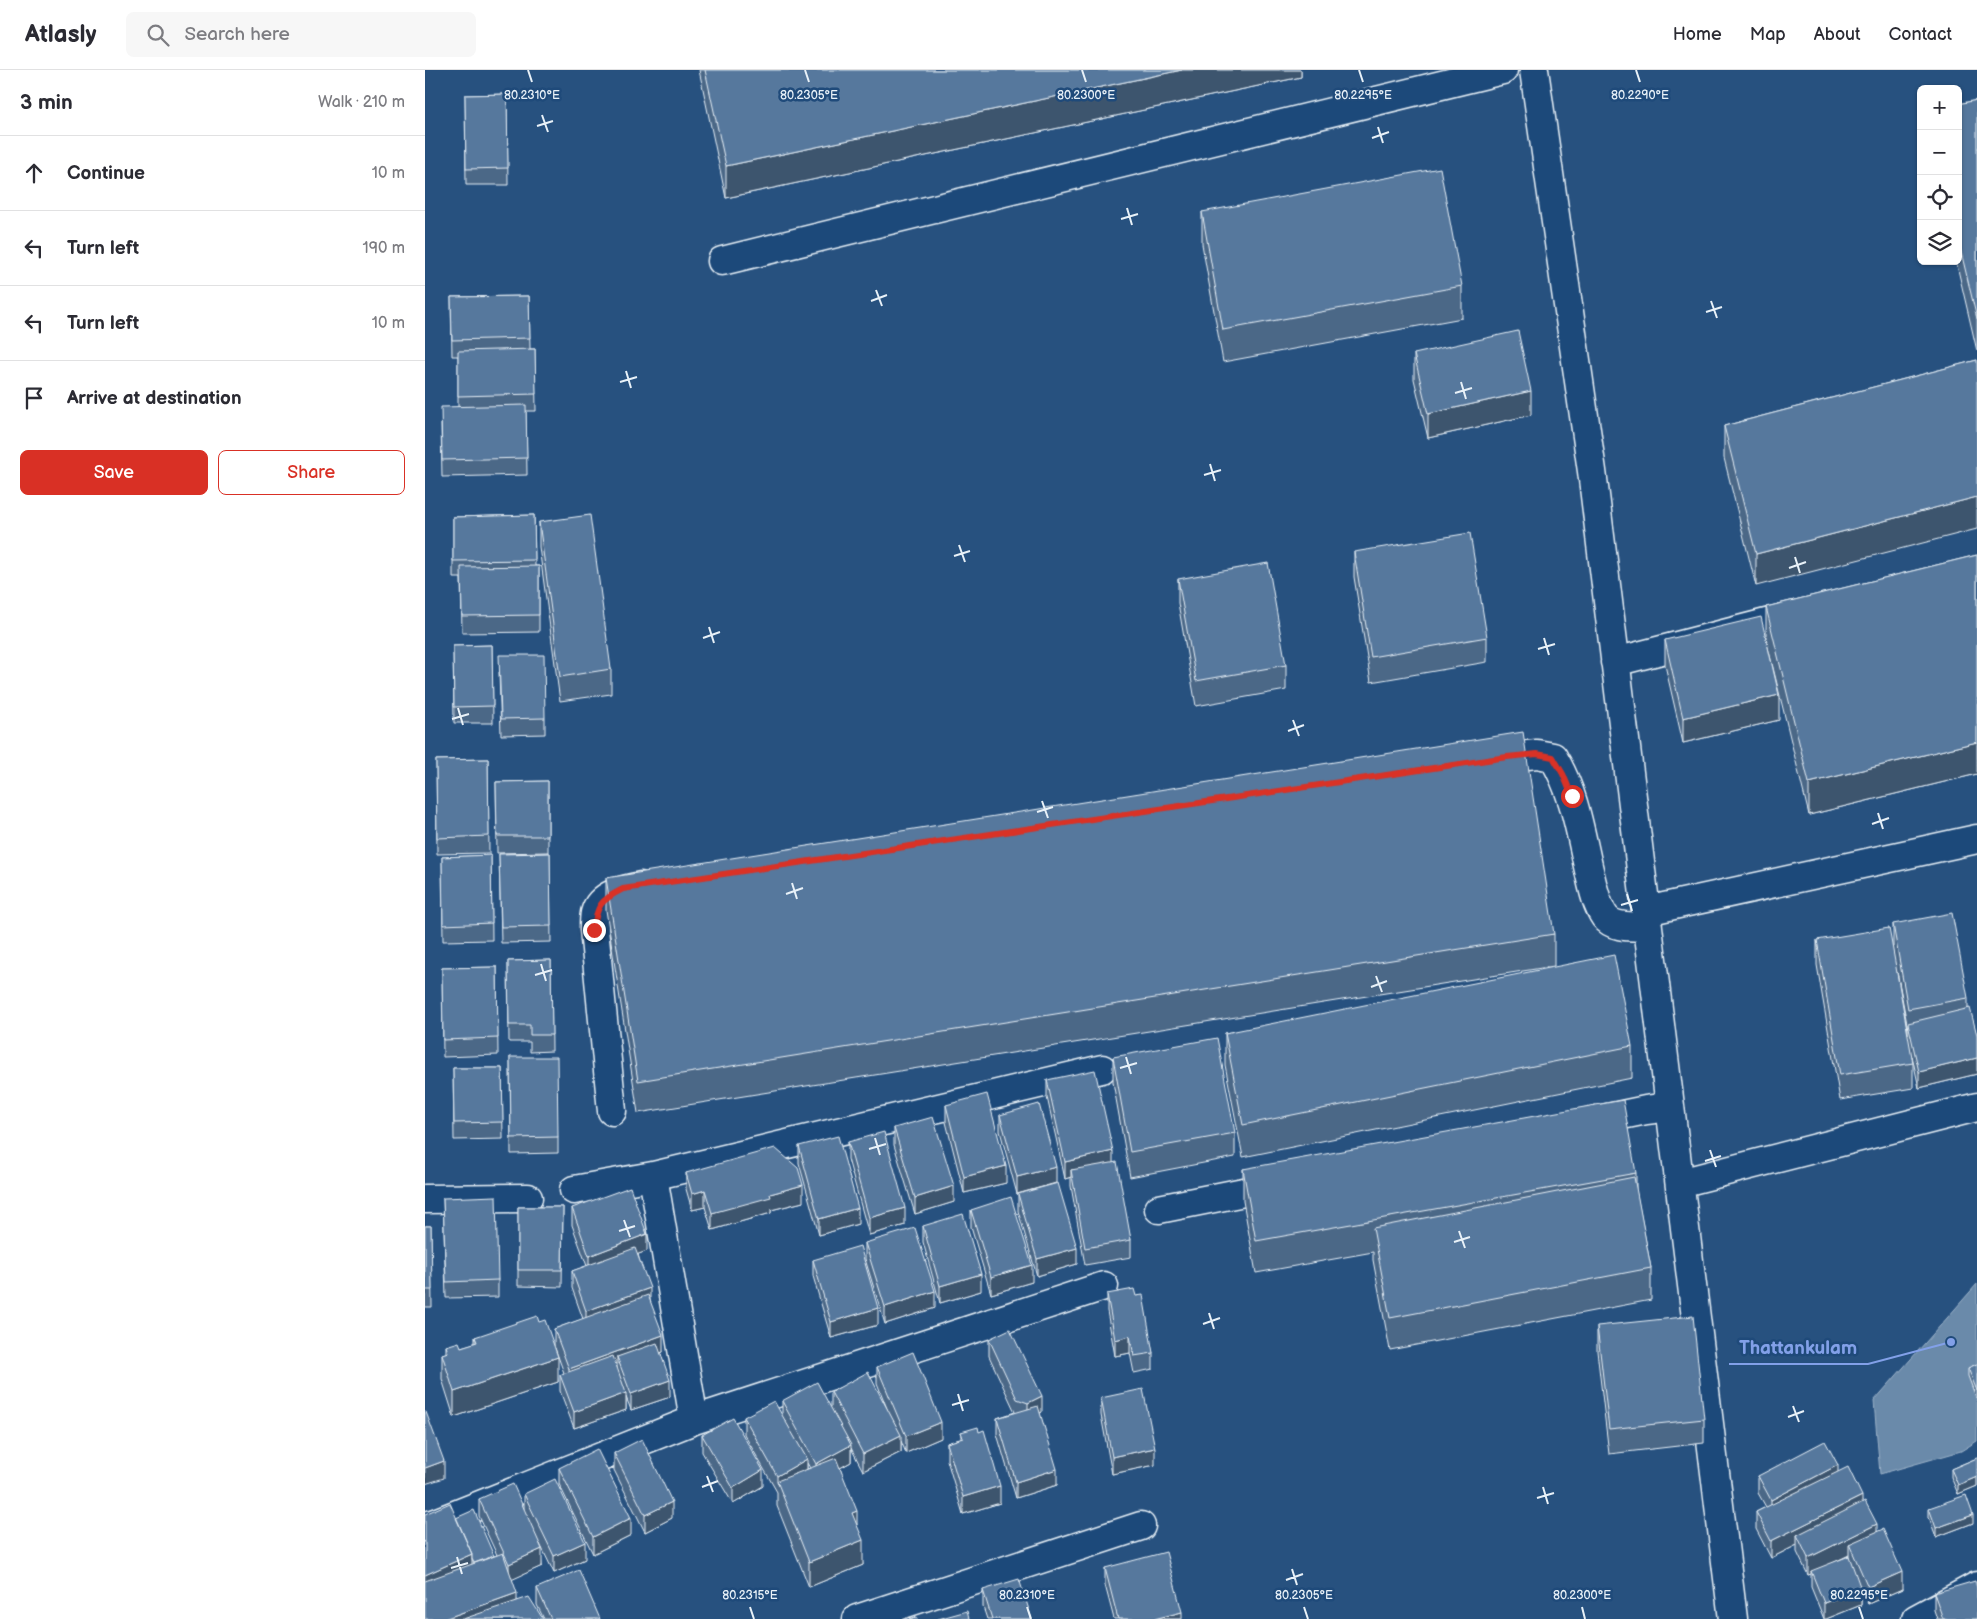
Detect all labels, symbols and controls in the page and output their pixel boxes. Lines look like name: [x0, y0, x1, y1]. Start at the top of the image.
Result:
search box: [126, 12, 476, 57]
text: Atlasly: [25, 20, 96, 49]
icon: search: [144, 21, 172, 49]
text: Search here: [184, 23, 290, 46]
text: Home: [1673, 24, 1722, 45]
text: Map: [1750, 24, 1786, 45]
text: About: [1814, 24, 1861, 45]
text: Contact: [1889, 24, 1952, 45]
map controls: [1917, 85, 1962, 265]
button: +: [1917, 85, 1962, 130]
text: 80.2310°E: [504, 88, 560, 103]
text: 80.2305°E: [780, 88, 838, 103]
text: 80.2300°E: [1057, 88, 1115, 103]
text: 80.2295°E: [1334, 88, 1392, 103]
text: 80.2290°E: [1611, 88, 1669, 103]
text: 3 min: [20, 90, 73, 115]
text: Walk · 210 m: [318, 93, 405, 112]
button: −: [1917, 130, 1962, 175]
icon: ahead: [20, 159, 48, 187]
text: Continue: [67, 162, 145, 185]
text: 10 m: [372, 164, 405, 183]
button: locate: [1917, 175, 1962, 220]
button: layers: [1917, 220, 1962, 265]
icon: left: [20, 234, 48, 262]
text: Turn left: [67, 237, 139, 260]
text: 190 m: [363, 239, 405, 258]
icon: left: [20, 309, 48, 337]
text: Turn left: [67, 312, 139, 335]
text: 10 m: [372, 314, 405, 333]
icon: arrive: [20, 384, 48, 412]
text: Arrive at destination: [67, 387, 242, 410]
button: Save: [20, 450, 208, 495]
button: Share: [218, 450, 405, 495]
route start: [1561, 785, 1584, 808]
route end: [583, 919, 606, 942]
callout: Thattankulam: [1729, 1330, 1868, 1364]
text: Thattankulam: [1739, 1337, 1857, 1360]
text: 80.2315°E: [722, 1588, 778, 1603]
text: 80.2310°E: [999, 1588, 1055, 1603]
text: 80.2305°E: [1275, 1588, 1333, 1603]
text: 80.2300°E: [1553, 1588, 1611, 1603]
text: 80.2295°E: [1830, 1588, 1888, 1603]

